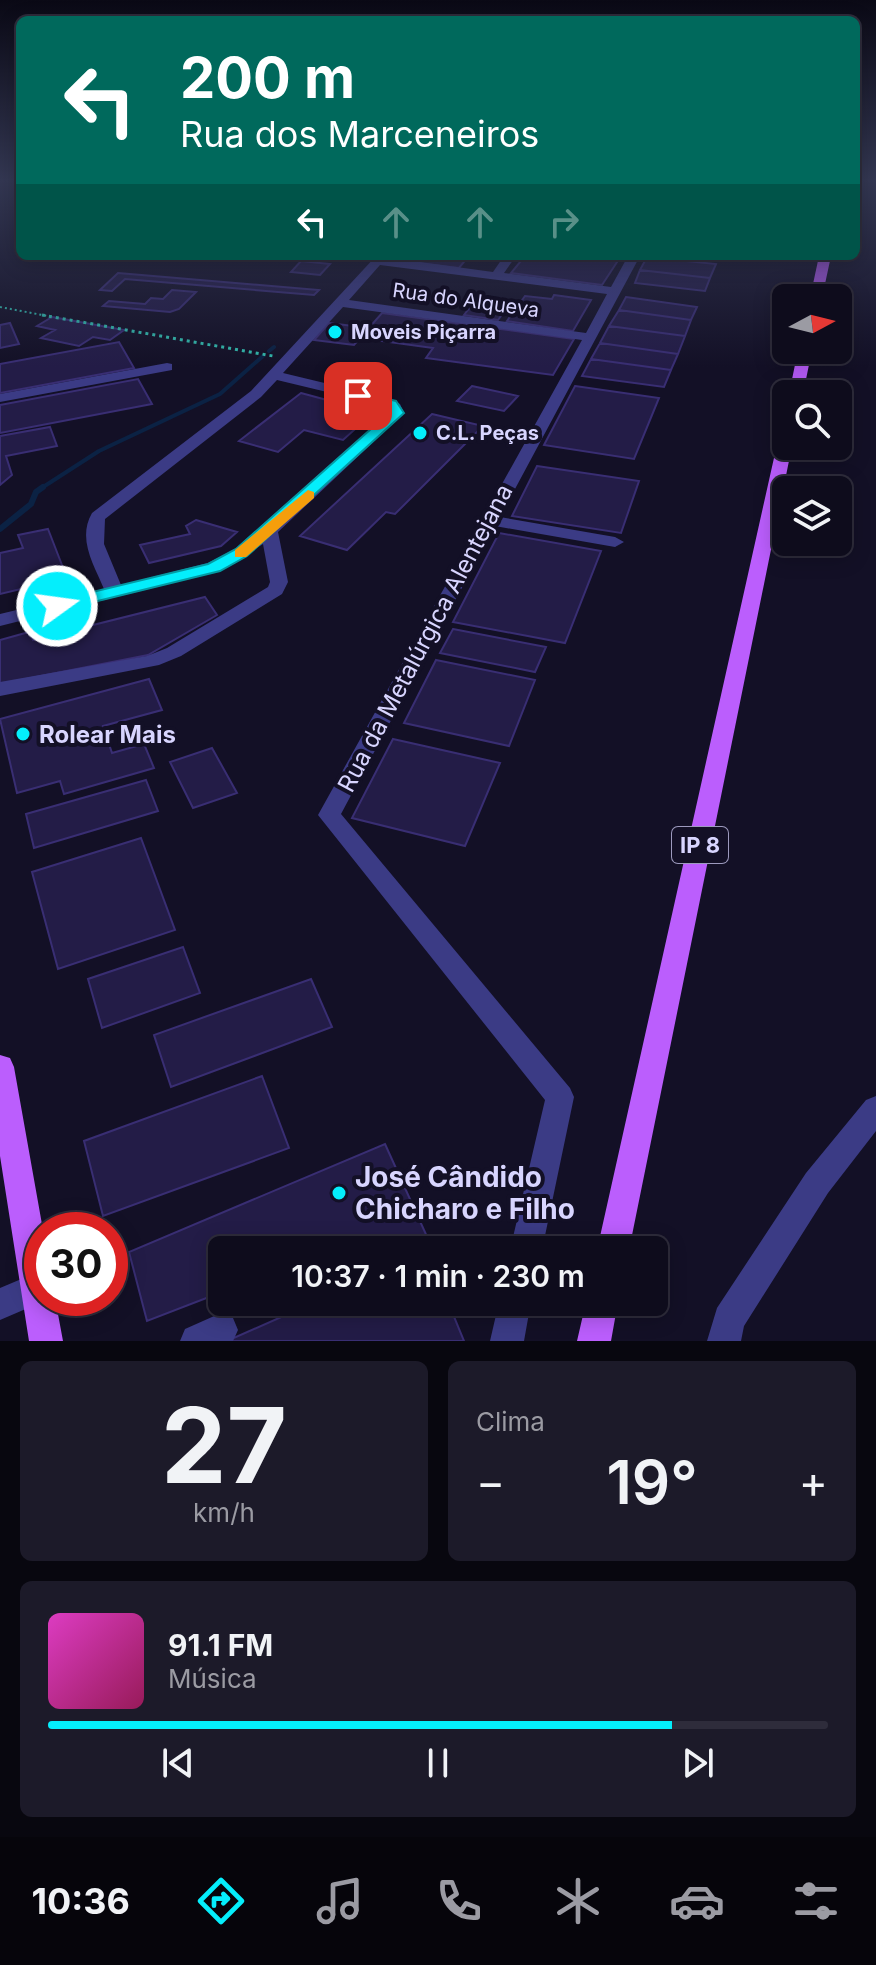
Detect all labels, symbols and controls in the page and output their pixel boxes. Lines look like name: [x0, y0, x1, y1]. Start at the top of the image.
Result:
text: 200 m: [180, 44, 355, 112]
icon: left: [48, 48, 152, 152]
text: Rua dos Marceneiros: [180, 112, 539, 156]
icon: left: [290, 200, 334, 244]
icon: ahead: [374, 200, 418, 244]
icon: ahead: [458, 200, 502, 244]
icon: right: [542, 200, 586, 244]
street label: Rua do Alqueva: [391, 278, 541, 322]
north arrow: [772, 284, 852, 364]
map controls: [772, 284, 852, 556]
place label: Moveis Piçarra: [351, 320, 496, 344]
marker: Moveis Piçarra: [326, 323, 344, 341]
pin: [324, 362, 392, 430]
icon: arrive: [336, 374, 380, 418]
button: search: [772, 380, 852, 460]
place label: C.L. Peças: [436, 421, 539, 445]
marker: C.L. Peças: [411, 424, 429, 442]
button: layers: [772, 476, 852, 556]
street label: Rua da Metalúrgica Alentejana: [331, 479, 519, 797]
position arrow: [15, 564, 99, 648]
place label: Rolear Mais: [39, 720, 176, 749]
marker: Rolear Mais: [14, 725, 32, 743]
road number: IP 8: [672, 827, 728, 863]
place label: José Cândido Chicharo e Filho: [355, 1160, 575, 1226]
marker: José Cândido Chicharo e Filho: [330, 1184, 348, 1202]
speed limit sign: 30: [24, 1212, 128, 1316]
text: 10:37 · 1 min · 230 m: [291, 1258, 585, 1294]
text: 27: [161, 1382, 287, 1508]
text: Clima: [476, 1406, 545, 1437]
text: 19°: [606, 1446, 698, 1518]
text: −: [476, 1455, 505, 1509]
text: +: [799, 1455, 828, 1509]
text: km/h: [193, 1497, 255, 1528]
text: 91.1 FM: [168, 1627, 273, 1663]
text: Música: [168, 1663, 257, 1694]
icon: previous: [156, 1741, 200, 1785]
icon: pause: [416, 1741, 460, 1785]
icon: next: [676, 1741, 720, 1785]
icon: directions: [193, 1873, 249, 1929]
icon: music: [312, 1873, 368, 1929]
icon: phone: [431, 1873, 487, 1929]
icon: climate: [550, 1873, 606, 1929]
icon: car: [669, 1873, 725, 1929]
icon: filters: [788, 1873, 844, 1929]
text: 10:36: [32, 1879, 130, 1923]

